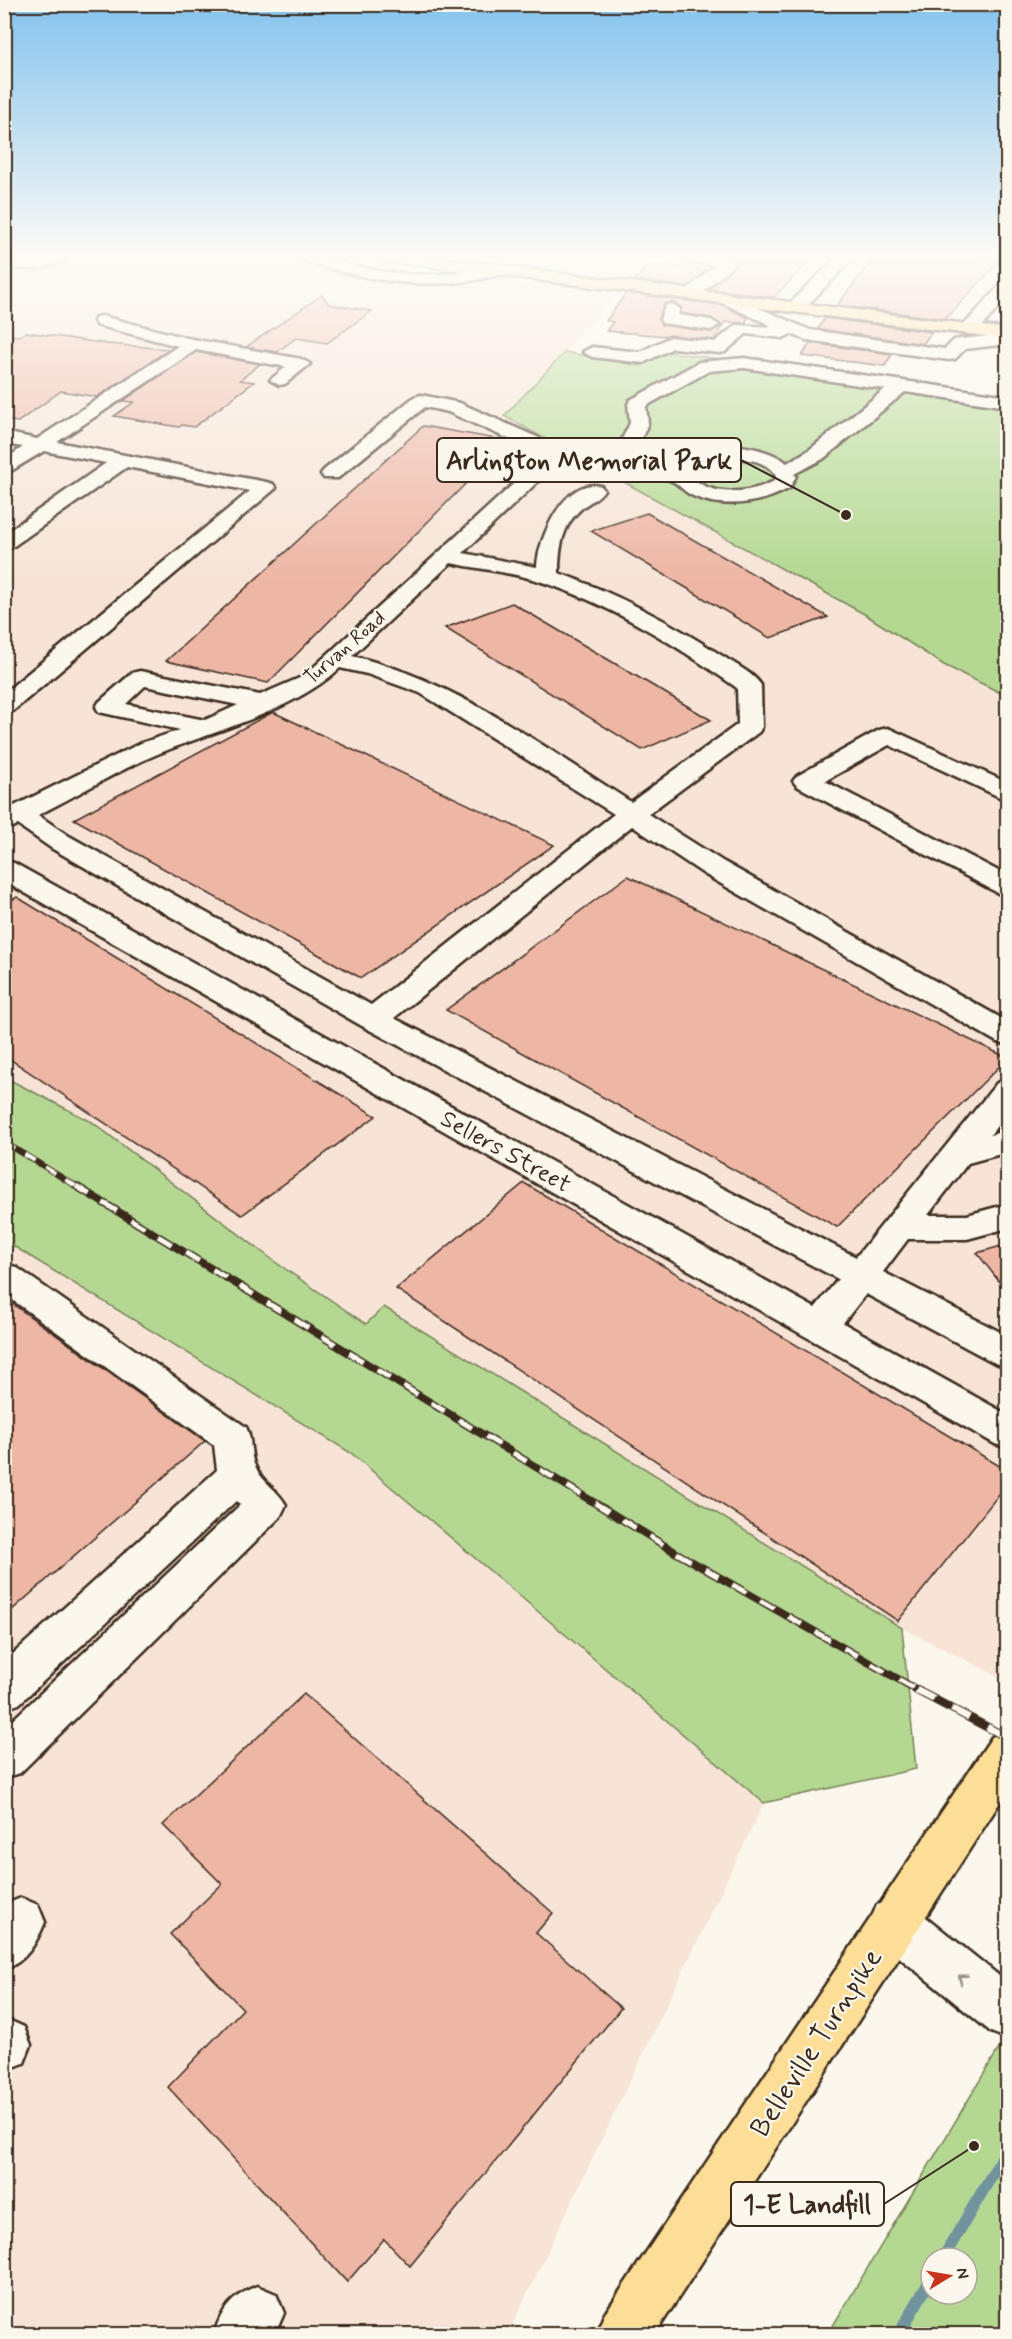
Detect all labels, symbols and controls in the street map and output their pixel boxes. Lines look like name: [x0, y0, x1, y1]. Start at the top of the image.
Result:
callout: Arlington Memorial Park: [437, 438, 741, 482]
text: Arlington Memorial Park: [446, 445, 732, 482]
street label: Turvan Road: [298, 605, 392, 691]
street label: Sellers Street: [435, 1104, 576, 1201]
street label: Belleville Turnpike: [742, 1942, 892, 2145]
one-way arrow: [958, 1975, 969, 1986]
callout: 1-E Landfill: [731, 2182, 884, 2226]
text: 1-E Landfill: [743, 2189, 871, 2223]
north arrow: [919, 2246, 979, 2306]
text: N: [951, 2266, 974, 2281]

